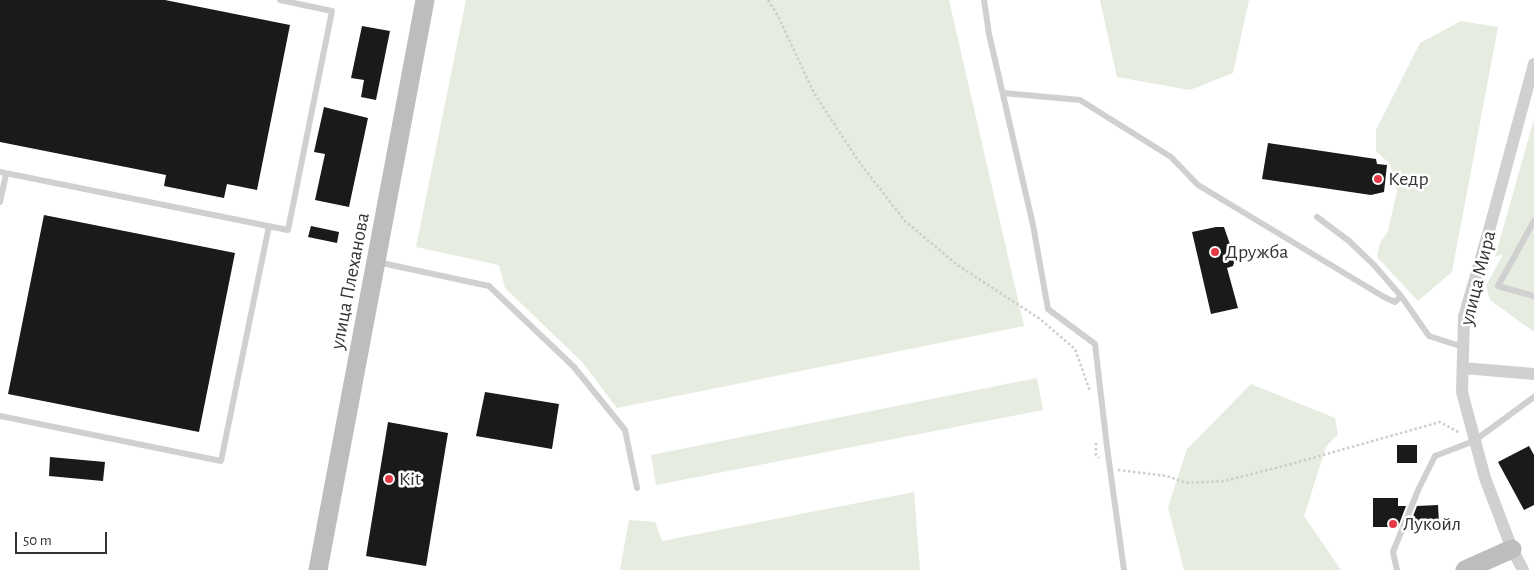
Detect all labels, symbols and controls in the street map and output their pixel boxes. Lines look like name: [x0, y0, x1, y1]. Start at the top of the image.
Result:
place label: Кедр: [1388, 167, 1429, 191]
marker: Кедр: [1372, 173, 1384, 185]
street label: улица Плеханова: [325, 211, 375, 351]
street label: улица Мира: [1455, 228, 1501, 328]
place label: Дружба: [1225, 240, 1288, 264]
marker: Дружба: [1209, 246, 1221, 258]
place label: Kit: [399, 467, 421, 491]
marker: Kit: [383, 473, 395, 485]
place label: Лукойл: [1403, 512, 1461, 536]
marker: Лукойл: [1387, 518, 1399, 530]
scale bar: [18, 522, 110, 554]
text: 50 m: [23, 533, 52, 548]

